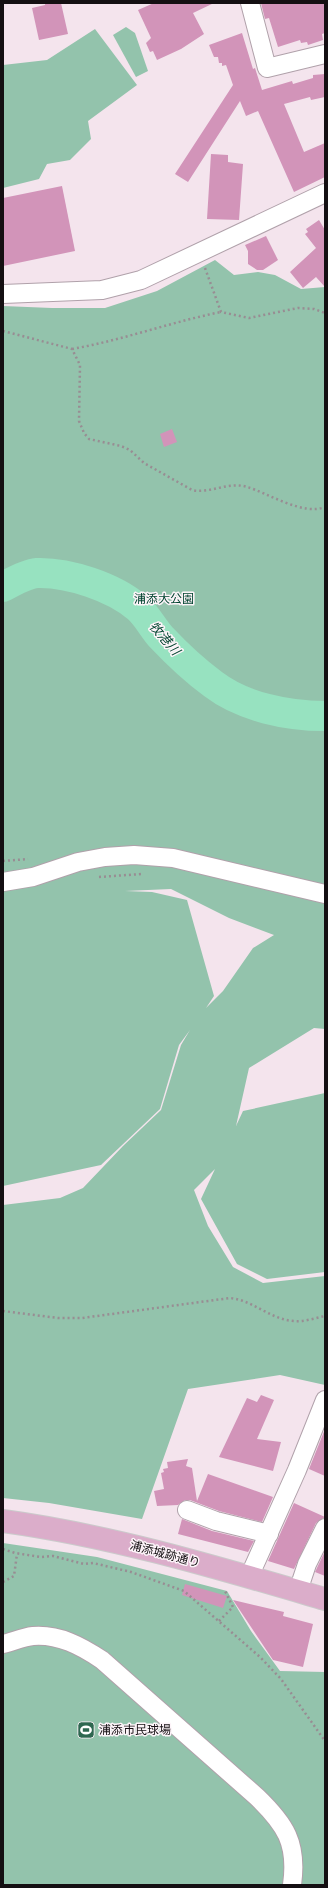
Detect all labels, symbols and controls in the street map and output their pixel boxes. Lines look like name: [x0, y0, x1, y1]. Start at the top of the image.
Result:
park label: 浦添大公園: [134, 591, 194, 606]
water label: 牧港川: [146, 618, 185, 659]
street label: 浦添城跡通り: [128, 1537, 202, 1570]
sports icon: 浦添市民球場: [76, 1720, 96, 1740]
place label: 浦添市民球場: [99, 1722, 171, 1737]

